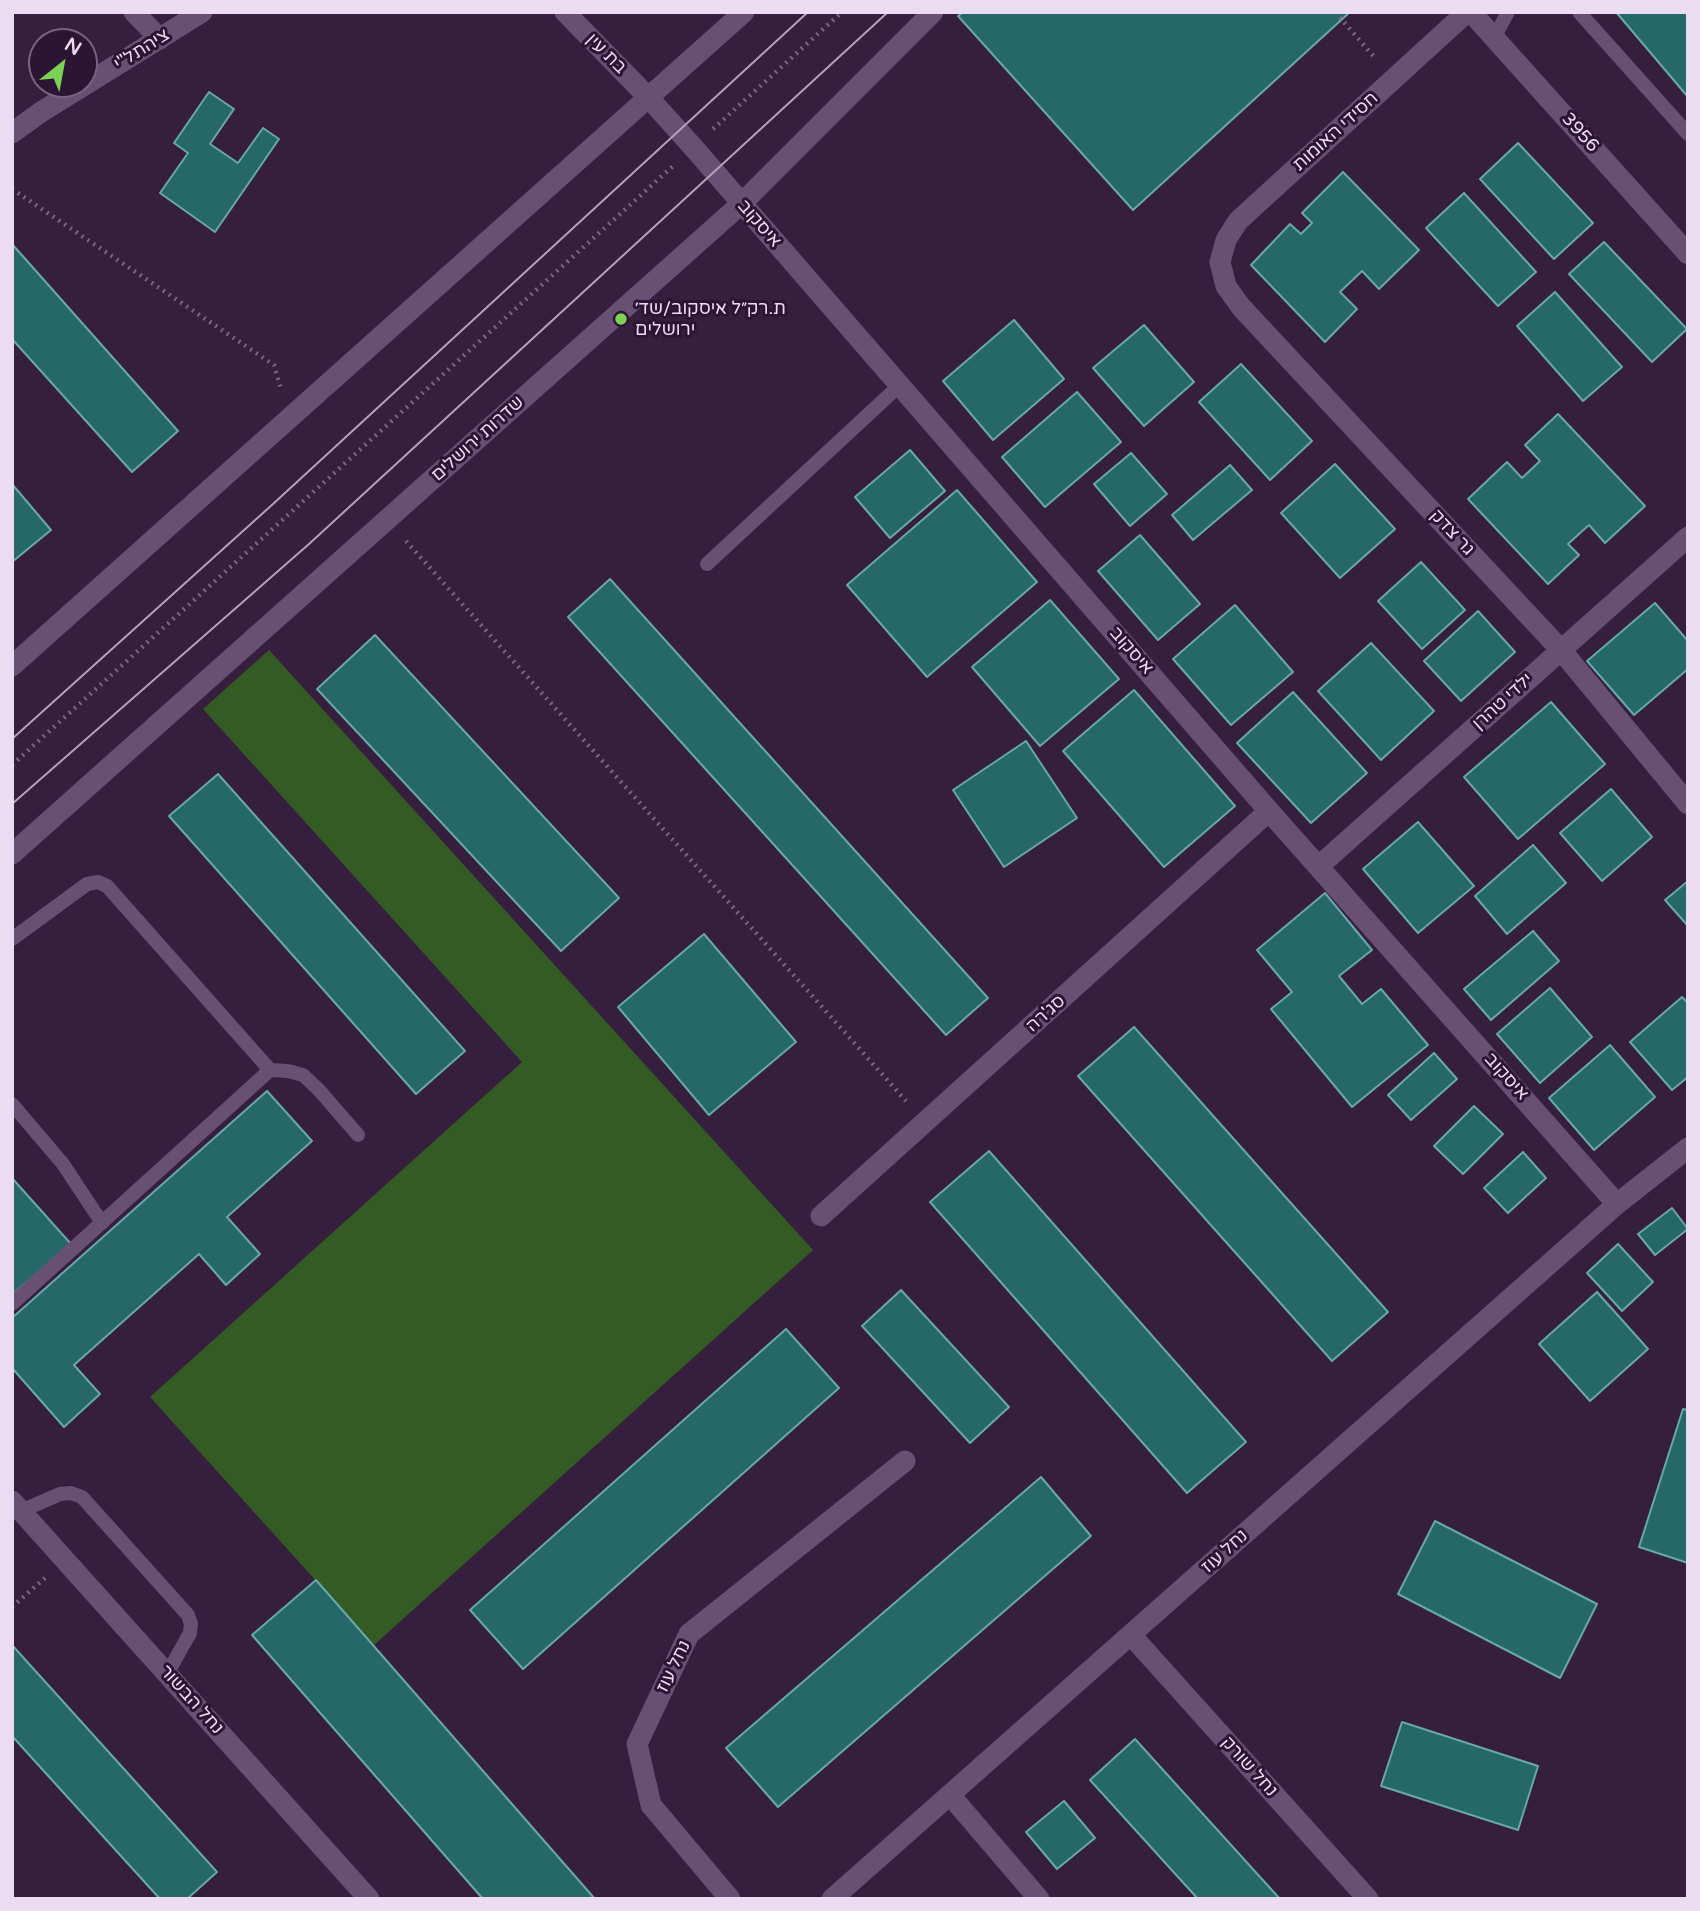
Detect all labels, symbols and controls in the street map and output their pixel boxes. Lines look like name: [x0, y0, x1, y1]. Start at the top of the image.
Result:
street label: ציהתל"י: [110, 25, 174, 75]
north arrow: [28, 28, 98, 98]
street label: בת עין: [581, 29, 631, 79]
text: N: [61, 33, 85, 60]
street label: חסידי האומות: [1289, 88, 1383, 176]
street label: 3956: [1557, 109, 1603, 157]
street label: איסקוב: [732, 196, 786, 252]
place label: ת.רק״ל איסקוב/שד׳ ירושלים: [635, 298, 786, 340]
marker: ת.רק״ל איסקוב/שד׳ ירושלים: [613, 311, 629, 327]
street label: שדרות ירושלים: [427, 392, 529, 486]
street label: גר צדק: [1425, 505, 1479, 561]
street label: איסקוב: [1104, 623, 1158, 679]
street label: ילדי טהרן: [1468, 669, 1538, 735]
street label: סג'רה: [1022, 991, 1070, 1037]
street label: איסקוב: [1479, 1049, 1533, 1105]
street label: נחל עוז: [1197, 1525, 1253, 1579]
street label: נחל עוז: [652, 1637, 696, 1697]
street label: נחל הבשור: [154, 1661, 228, 1739]
street label: נחל שורק: [1216, 1732, 1282, 1802]

